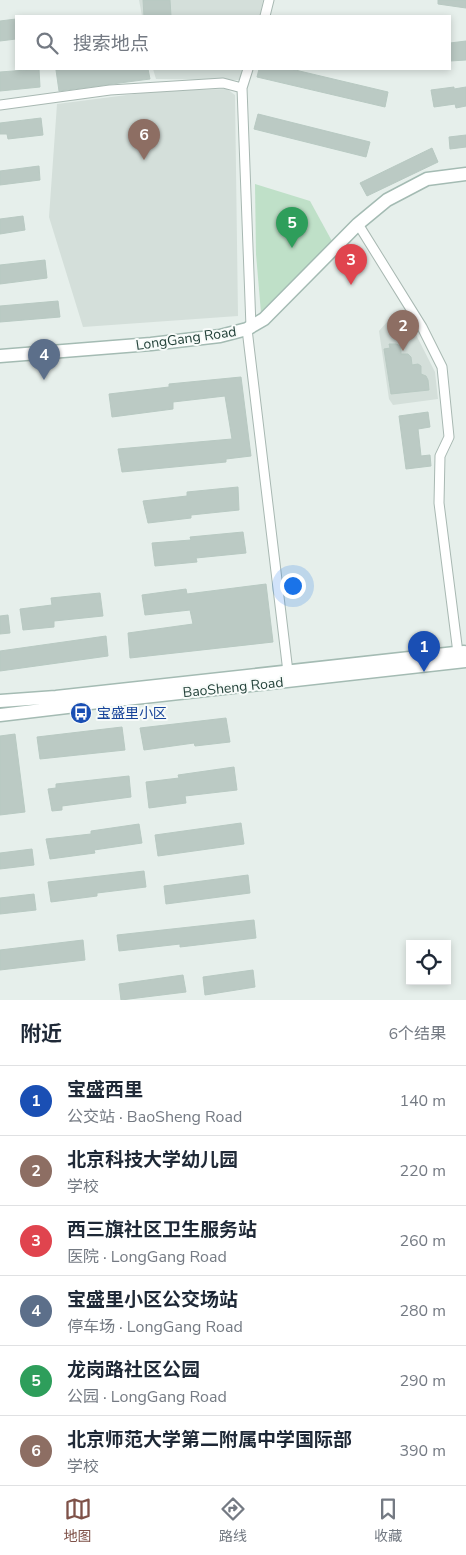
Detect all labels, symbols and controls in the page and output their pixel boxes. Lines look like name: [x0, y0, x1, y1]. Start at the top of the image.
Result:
search box: [15, 15, 451, 70]
icon: search: [33, 29, 61, 57]
text: 搜索地点: [73, 31, 149, 57]
pin: 6: [128, 119, 160, 160]
pin: 5: [276, 207, 308, 248]
pin: 3: [335, 244, 367, 285]
pin: 2: [387, 310, 419, 351]
street label: LongGang Road: [135, 322, 238, 355]
pin: 4: [28, 339, 60, 380]
your location: [280, 573, 306, 599]
pin: 1: [408, 631, 440, 672]
street label: BaoSheng Road: [182, 673, 284, 702]
bus stop icon: 宝盛里小区: [69, 701, 93, 725]
place label: 宝盛里小区: [97, 704, 167, 723]
map controls: [406, 940, 451, 985]
button: locate: [406, 940, 451, 985]
text: 附近: [20, 1020, 62, 1048]
text: 6个结果: [388, 1023, 446, 1045]
text: 宝盛西里: [67, 1077, 143, 1103]
text: 1: [31, 1090, 41, 1112]
text: 140 m: [399, 1090, 446, 1112]
text: 公交站 · BaoSheng Road: [67, 1106, 242, 1128]
text: 北京科技大学幼儿园: [67, 1147, 238, 1173]
text: 2: [31, 1160, 41, 1182]
text: 220 m: [399, 1160, 446, 1182]
text: 学校: [67, 1176, 99, 1198]
text: 西三旗社区卫生服务站: [67, 1217, 257, 1243]
text: 3: [31, 1230, 41, 1252]
text: 260 m: [399, 1230, 446, 1252]
text: 医院 · LongGang Road: [67, 1246, 227, 1268]
text: 宝盛里小区公交场站: [67, 1287, 238, 1313]
text: 4: [31, 1300, 41, 1322]
text: 280 m: [399, 1300, 446, 1322]
text: 停车场 · LongGang Road: [67, 1316, 243, 1338]
text: 龙岗路社区公园: [67, 1357, 200, 1383]
text: 5: [31, 1370, 41, 1392]
text: 290 m: [399, 1370, 446, 1392]
text: 公园 · LongGang Road: [67, 1386, 227, 1408]
text: 北京师范大学第二附属中学国际部: [67, 1427, 352, 1453]
text: 6: [31, 1440, 41, 1462]
text: 390 m: [399, 1440, 446, 1462]
text: 学校: [67, 1456, 99, 1478]
tab: 地图: [64, 1495, 92, 1546]
tab: 路线: [219, 1495, 247, 1546]
tab: 收藏: [374, 1495, 402, 1546]

